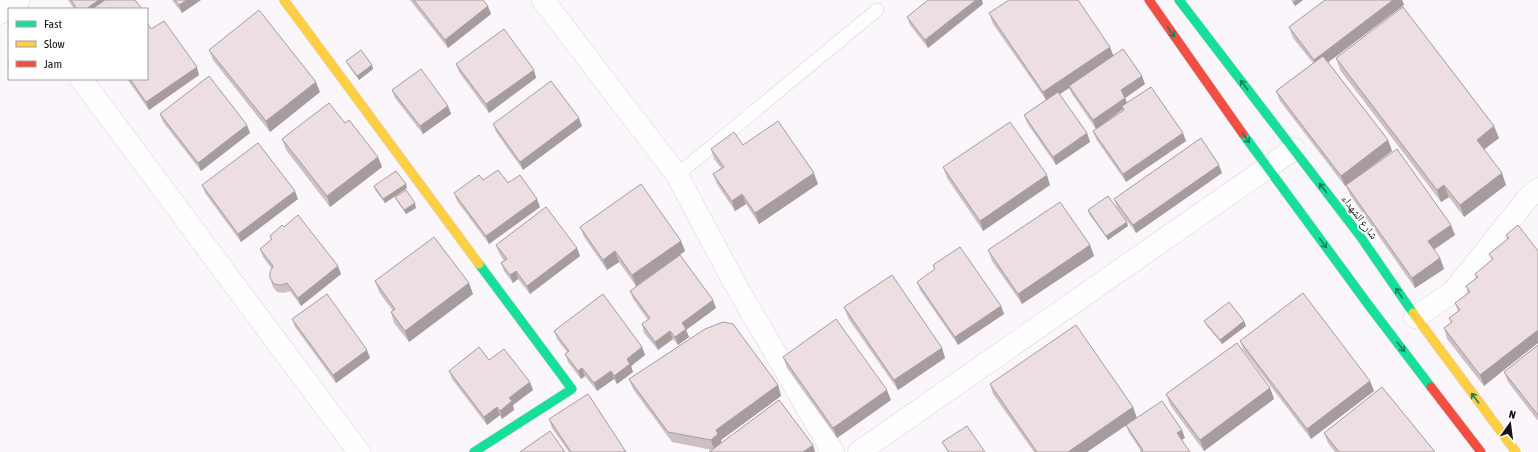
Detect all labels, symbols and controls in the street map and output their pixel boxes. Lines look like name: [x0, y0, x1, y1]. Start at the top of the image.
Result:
legend: [8, 8, 148, 80]
text: Fast: [44, 17, 62, 31]
one-way arrow: [1167, 26, 1175, 37]
text: Slow: [44, 37, 65, 51]
text: Jam: [44, 57, 62, 71]
one-way arrow: [1240, 79, 1248, 90]
one-way arrow: [1242, 132, 1250, 143]
one-way arrow: [1319, 182, 1327, 193]
street label: شارع الشهداء: [1339, 193, 1380, 242]
one-way arrow: [1319, 237, 1327, 248]
one-way arrow: [1395, 288, 1403, 299]
one-way arrow: [1396, 342, 1405, 353]
one-way arrow: [1471, 393, 1480, 404]
north arrow: [1490, 404, 1530, 444]
text: N: [1508, 408, 1517, 421]

